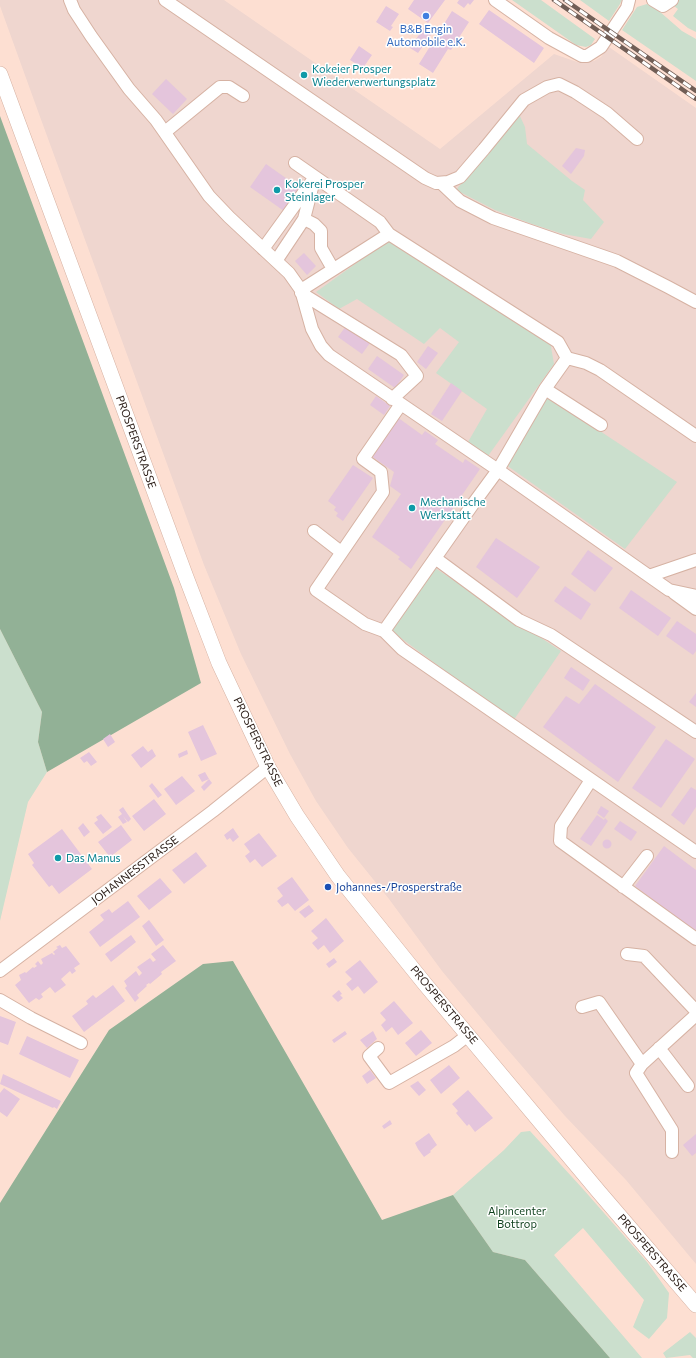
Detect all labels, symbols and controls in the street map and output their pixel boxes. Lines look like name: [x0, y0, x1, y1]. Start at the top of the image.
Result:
marker: B&B Engin Automobile e.K.: [421, 11, 431, 21]
place label: B&B Engin Automobile e.K.: [386, 22, 466, 48]
place label: Kokeier Prosper Wiederverwertungsplatz: [312, 62, 436, 88]
marker: Kokeier Prosper Wiederverwertungsplatz: [299, 70, 309, 80]
place label: Kokerei Prosper Steinlager: [285, 177, 364, 203]
marker: Kokerei Prosper Steinlager: [272, 185, 282, 195]
street label: PROSPERSTRASSE: [113, 394, 159, 490]
place label: Mechanische Werkstatt: [420, 495, 485, 521]
marker: Mechanische Werkstatt: [407, 503, 417, 513]
street label: PROSPERSTRASSE: [231, 695, 285, 789]
street label: JOHANNESSTRASSE: [89, 833, 181, 907]
place label: Das Manus: [66, 851, 121, 865]
marker: Das Manus: [53, 853, 63, 863]
place label: Johannes-/Prosperstraße: [336, 880, 462, 894]
marker: Johannes-/Prosperstraße: [323, 882, 333, 892]
street label: PROSPERSTRASSE: [407, 963, 481, 1047]
park label: Alpincenter Bottrop: [488, 1204, 546, 1230]
street label: PROSPERSTRASSE: [615, 1212, 689, 1294]

